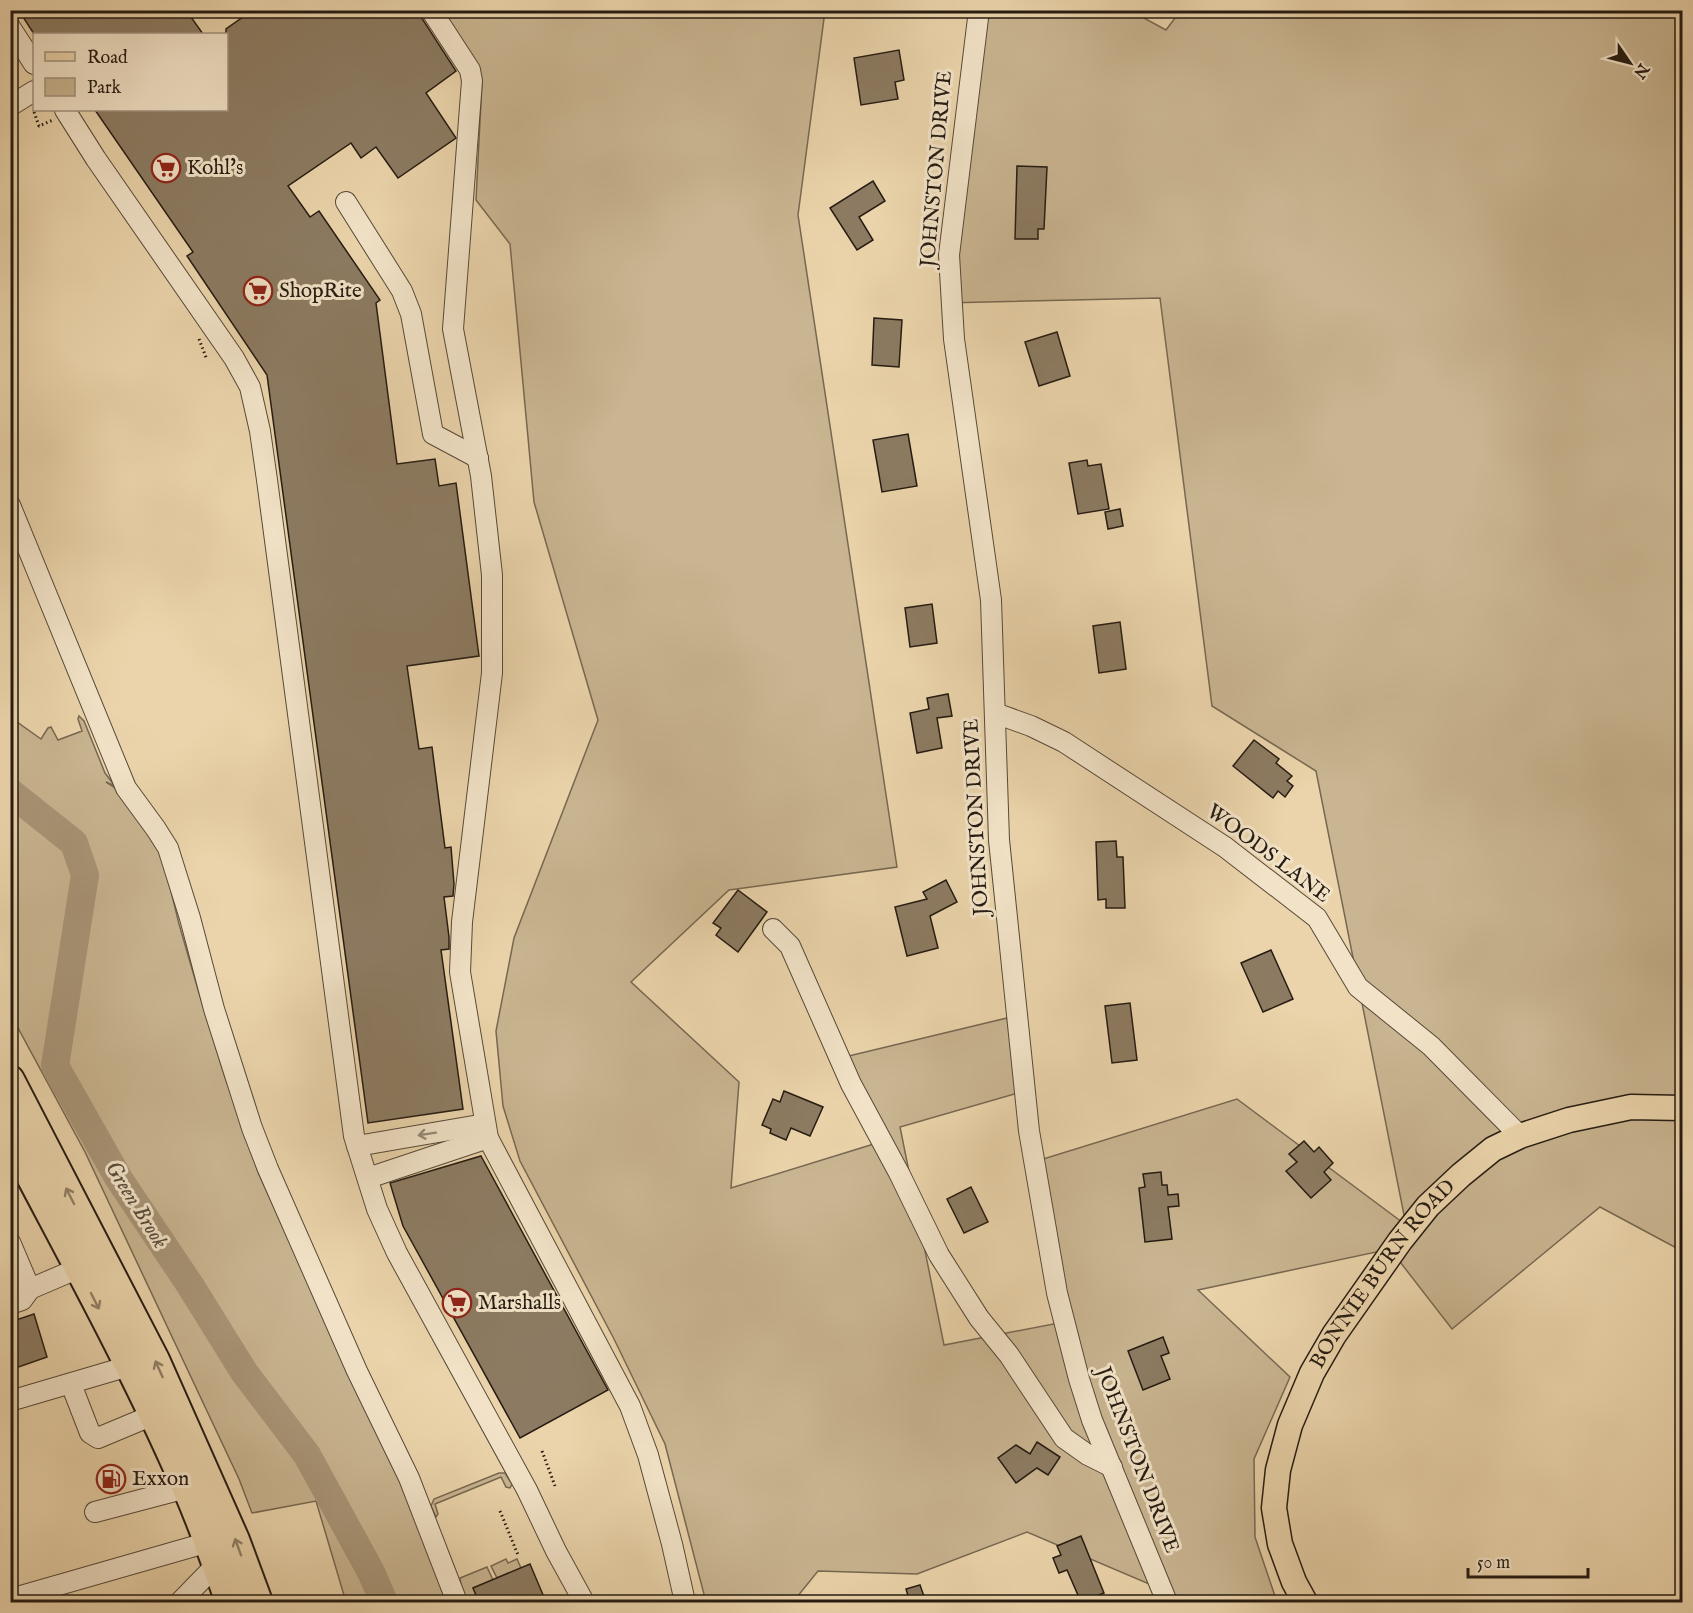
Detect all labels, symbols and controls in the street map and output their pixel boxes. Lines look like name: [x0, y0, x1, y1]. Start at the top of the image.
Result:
legend: [33, 33, 228, 111]
north arrow: [1600, 33, 1660, 93]
text: Road: [87, 47, 128, 70]
text: N: [1628, 58, 1653, 82]
street label: JOHNSTON DRIVE: [915, 70, 959, 270]
text: Park: [87, 77, 122, 100]
supermarket icon: Kohl's: [150, 152, 182, 184]
place label: Kohl's: [187, 155, 243, 182]
supermarket icon: ShopRite: [242, 275, 274, 307]
place label: ShopRite: [279, 278, 362, 305]
street label: JOHNSTON DRIVE: [958, 718, 996, 918]
street label: WOODS LANE: [1201, 799, 1335, 909]
one-way arrow: [418, 1129, 437, 1140]
water label: Green Brook: [98, 1156, 174, 1254]
street label: BONNIE BURN ROAD: [1304, 1174, 1461, 1373]
one-way arrow: [64, 1187, 75, 1205]
supermarket icon: Marshalls: [441, 1287, 473, 1319]
place label: Marshalls: [478, 1290, 561, 1317]
one-way arrow: [90, 1291, 102, 1309]
one-way arrow: [152, 1361, 164, 1379]
street label: JOHNSTON DRIVE: [1088, 1361, 1185, 1557]
fuel station icon: Exxon: [95, 1463, 127, 1495]
place label: Exxon: [132, 1466, 189, 1493]
one-way arrow: [232, 1538, 243, 1557]
scale bar: [1468, 1541, 1588, 1579]
text: 50 m: [1477, 1552, 1510, 1575]

